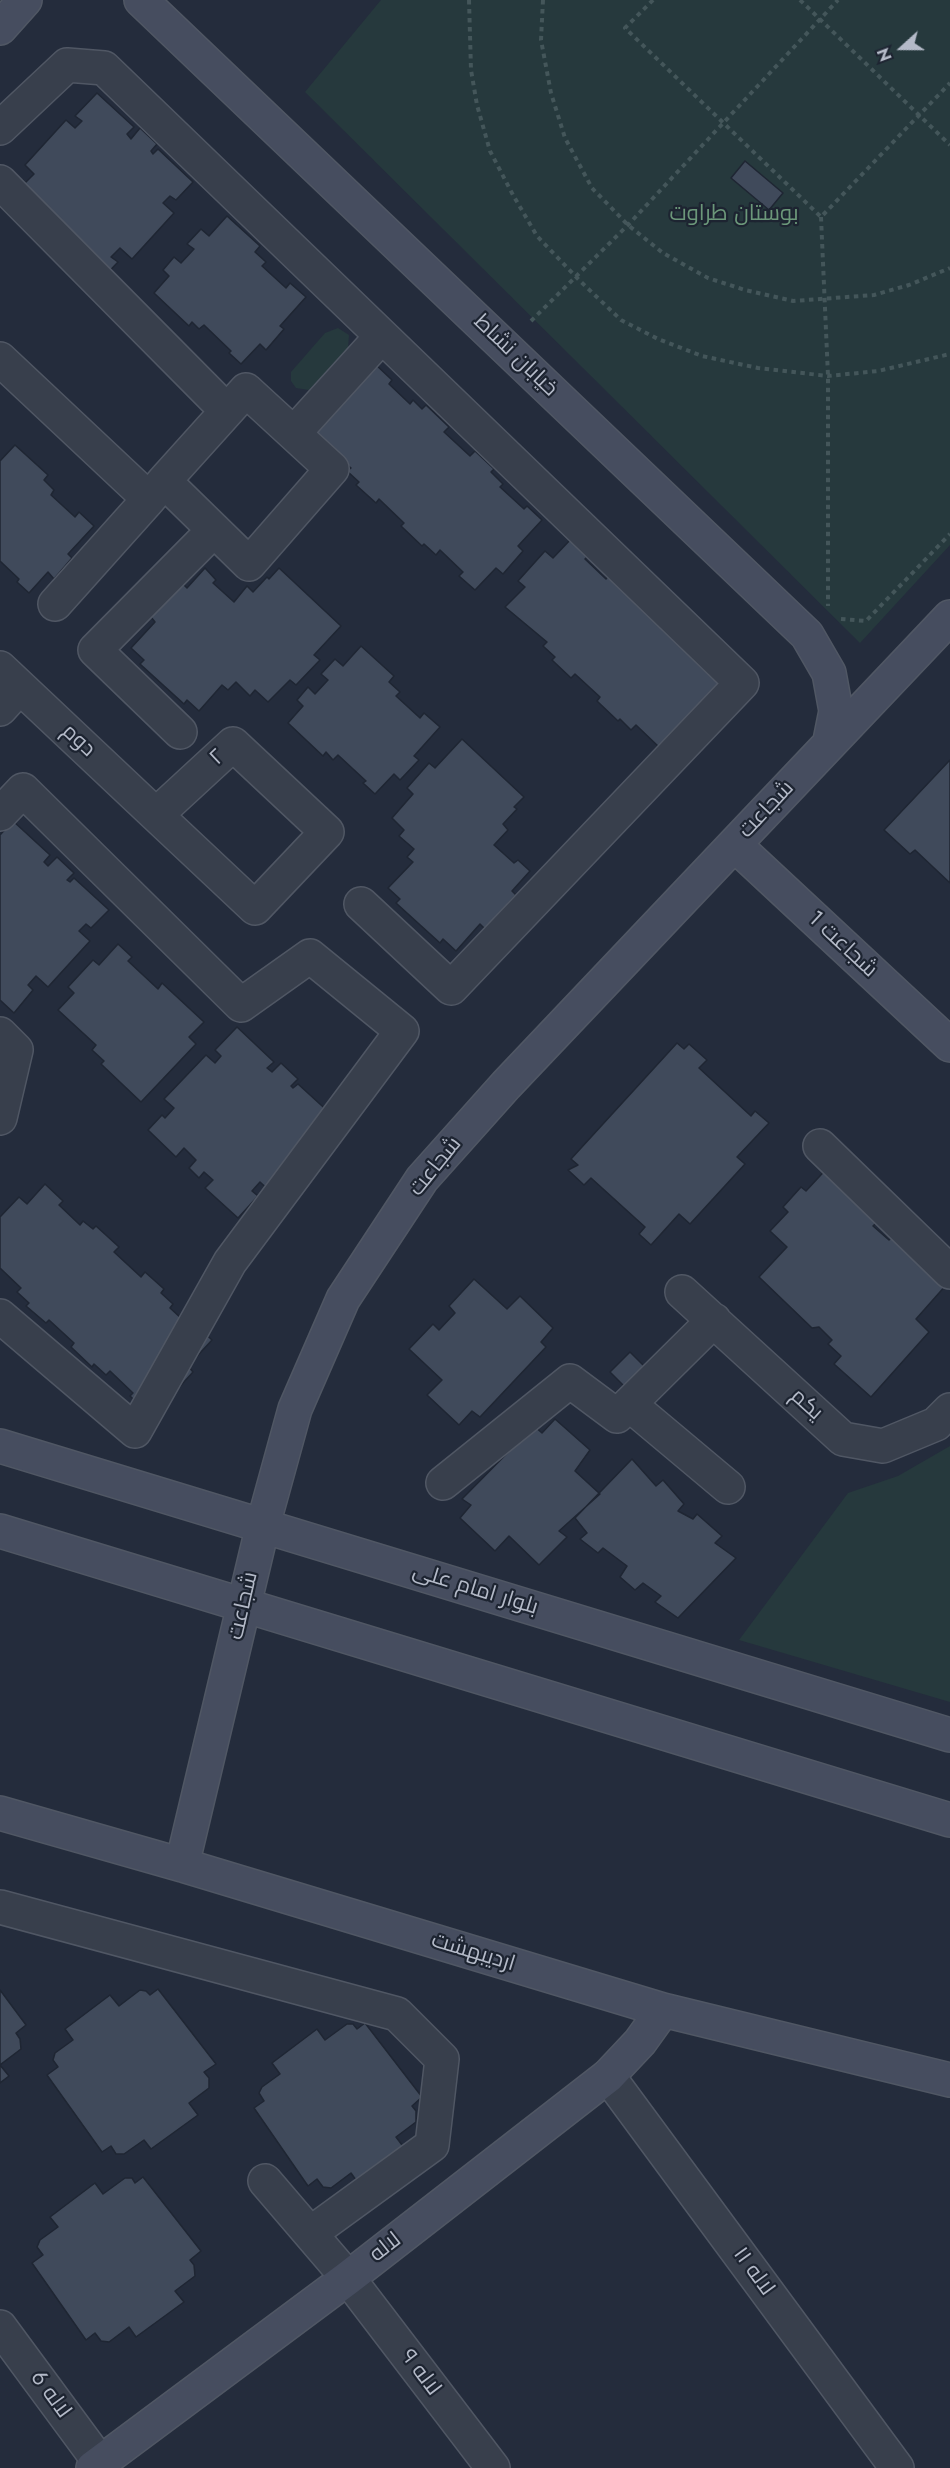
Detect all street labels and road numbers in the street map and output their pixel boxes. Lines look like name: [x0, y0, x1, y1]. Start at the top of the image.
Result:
street label: خیابان نشاط: [467, 309, 563, 403]
street label: دوم: [56, 719, 100, 763]
street label: ۲: [205, 744, 231, 772]
street label: شجاعت: [734, 776, 800, 844]
street label: شجاعت 1: [802, 906, 882, 984]
street label: شجاعت: [404, 1132, 468, 1202]
street label: یکم: [784, 1384, 828, 1426]
street label: بلوار امام علی: [409, 1558, 541, 1622]
street label: شجاعت: [223, 1569, 265, 1643]
street label: اردیبهشت: [428, 1928, 518, 1978]
street label: لاله: [365, 2227, 407, 2269]
street label: لاله ۱۱: [727, 2243, 779, 2301]
street label: لاله ۹: [394, 2345, 446, 2401]
street label: لاله 6: [24, 2366, 76, 2424]

